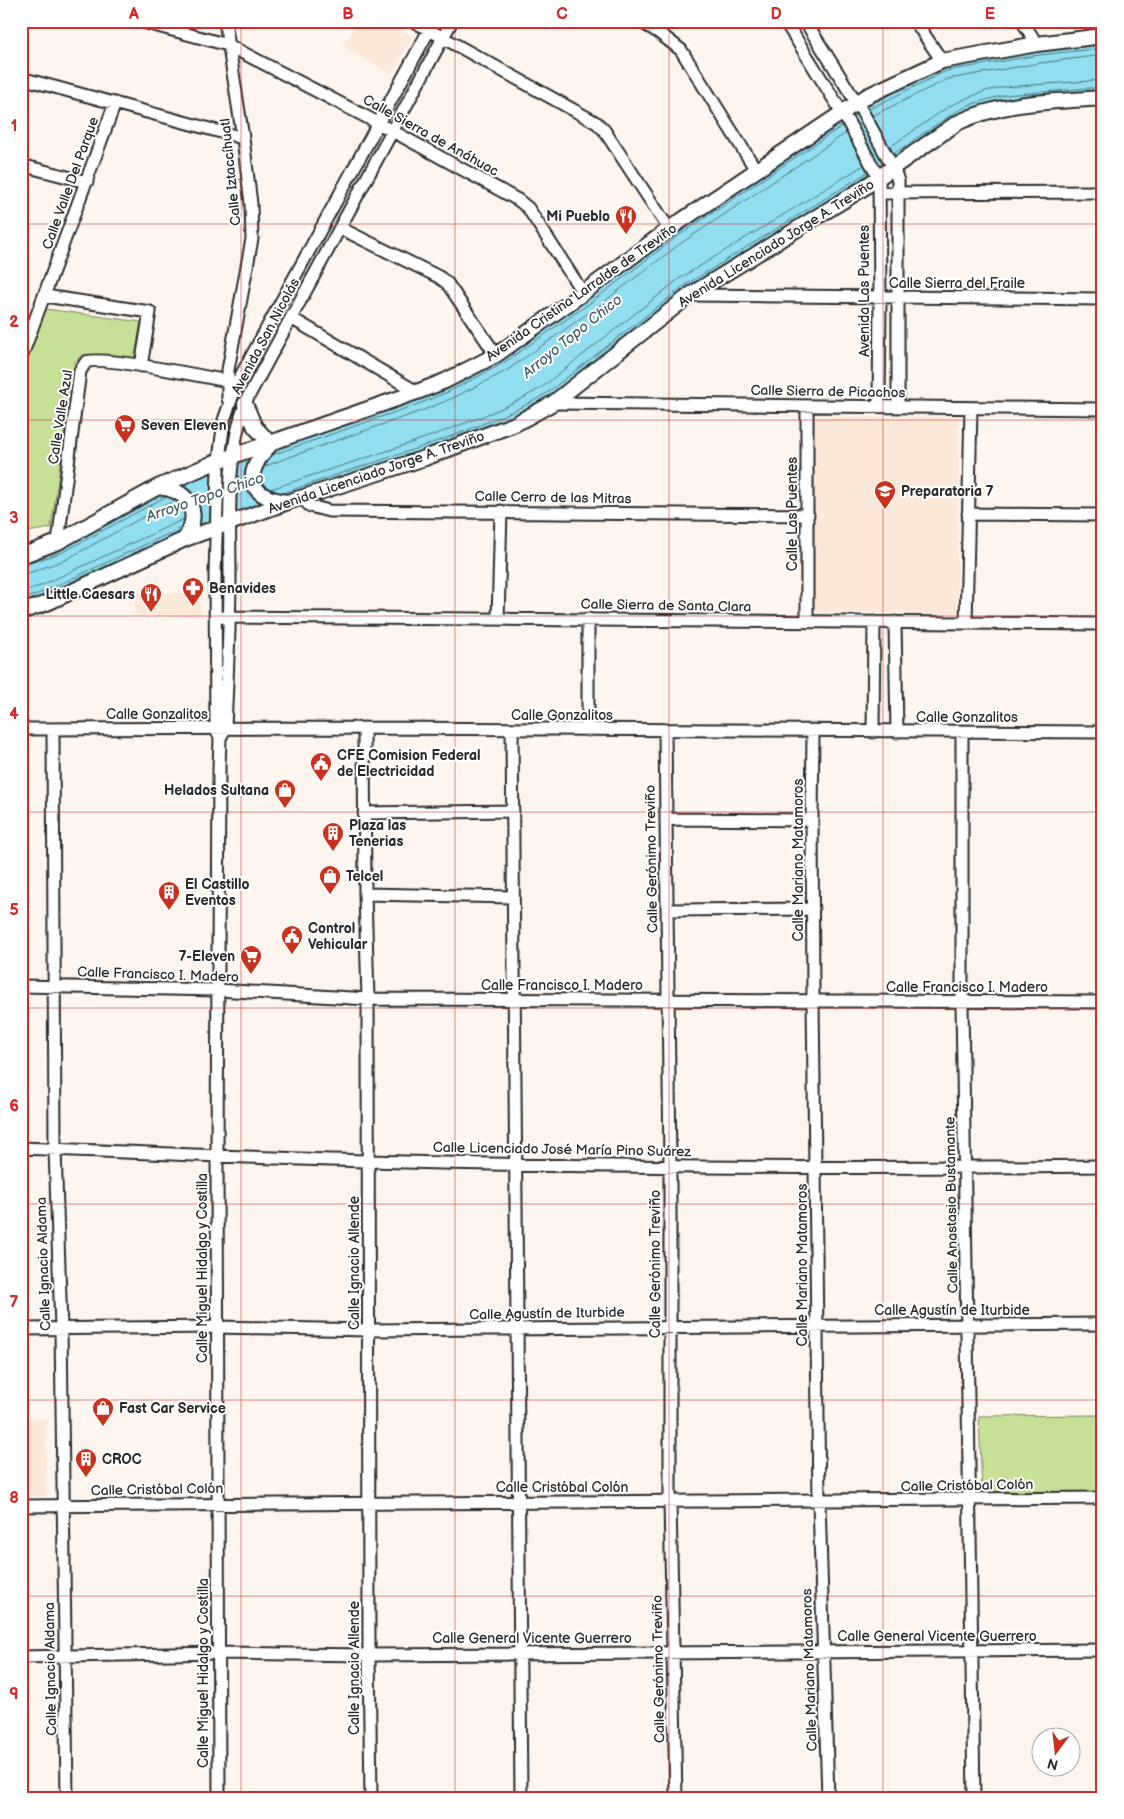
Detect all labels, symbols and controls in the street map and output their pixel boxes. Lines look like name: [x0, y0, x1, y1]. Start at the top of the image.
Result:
text: A: [128, 5, 139, 24]
text: B: [342, 5, 354, 24]
text: C: [556, 5, 568, 24]
text: D: [770, 5, 782, 24]
text: E: [985, 5, 995, 24]
street label: Calle Sierra de Anáhuac: [360, 91, 502, 180]
street label: Calle Valle Del Parque: [39, 115, 102, 252]
text: 1: [11, 117, 17, 136]
street label: Calle Iztaccíhuatl: [216, 117, 245, 227]
street label: Avenida Licenciado Jorge A. Treviño: [675, 176, 877, 311]
restaurant icon: Mi Pueblo: [614, 204, 638, 235]
place label: Mi Pueblo: [546, 208, 610, 225]
street label: Avenida Cristina Larralde de Treviño: [483, 220, 680, 365]
street label: Avenida Las Puentes: [856, 225, 873, 357]
street label: Avenida San Nicolás: [228, 275, 303, 397]
street label: Calle Sierra del Fraile: [889, 275, 1025, 292]
water label: Arroyo Topo Chico: [518, 290, 626, 383]
text: 2: [9, 313, 19, 332]
street label: Calle Valle Azul: [45, 369, 76, 466]
street label: Calle Sierra de Picachos: [750, 382, 906, 401]
supermarket icon: Seven Eleven: [113, 413, 137, 444]
place label: Seven Eleven: [141, 417, 227, 434]
street label: Avenida Licenciado Jorge A. Treviño: [266, 427, 487, 518]
street label: Calle Las Puentes: [784, 457, 801, 571]
water label: Arroyo Topo Chico: [143, 468, 267, 527]
school or university icon: Preparatoria 7: [873, 479, 897, 510]
place label: Preparatoria 7: [901, 483, 994, 500]
street label: Calle Cerro de las Mitras: [474, 488, 632, 507]
text: 3: [9, 509, 19, 528]
pharmacy icon: Benavides: [181, 576, 205, 607]
place label: Benavides: [209, 580, 276, 597]
restaurant icon: Little Caesars: [139, 582, 163, 613]
place label: Little Caesars: [45, 586, 135, 603]
street label: Calle Sierra de Santa Clara: [581, 596, 752, 615]
text: 4: [9, 705, 19, 724]
street label: Calle Gonzalitos: [106, 706, 208, 723]
street label: Calle Gonzalitos: [511, 707, 613, 724]
street label: Calle Gonzalitos: [916, 709, 1018, 726]
place label: CFE Comision Federal de Electricidad: [337, 747, 481, 780]
public building icon: CFE Comision Federal de Electricidad: [309, 751, 333, 782]
shop icon: Helados Sultana: [273, 778, 297, 809]
street label: Calle Mariano Matamoros: [790, 778, 807, 942]
place label: Helados Sultana: [164, 782, 269, 799]
street label: Calle Gerónimo Treviño: [642, 785, 661, 933]
place label: Plaza las Tenerias: [349, 817, 406, 850]
building icon: Plaza las Tenerias: [321, 821, 345, 852]
shop icon: Telcel: [318, 864, 342, 895]
place label: Telcel: [346, 868, 383, 885]
place label: El Castillo Eventos: [185, 876, 249, 909]
building icon: El Castillo Eventos: [157, 880, 181, 911]
text: 5: [9, 901, 19, 920]
place label: Control Vehicular: [308, 920, 368, 953]
public building icon: Control Vehicular: [280, 924, 304, 955]
supermarket icon: 7-Eleven: [239, 944, 263, 975]
place label: 7-Eleven: [179, 948, 235, 965]
street label: Calle Francisco I. Madero: [77, 963, 239, 986]
street label: Calle Francisco I. Madero: [481, 977, 643, 994]
street label: Calle Francisco I. Madero: [886, 979, 1048, 996]
text: 6: [9, 1097, 19, 1116]
street label: Calle Anastasio Bustamante: [941, 1116, 962, 1294]
street label: Calle Licenciado José María Pino Suárez: [433, 1139, 692, 1160]
street label: Calle Miguel Hidalgo y Costilla: [194, 1173, 211, 1363]
street label: Calle Mariano Matamoros: [794, 1183, 811, 1347]
street label: Calle Gerónimo Treviño: [647, 1190, 664, 1338]
street label: Calle Ignacio Allende: [346, 1196, 363, 1330]
street label: Calle Ignacio Aldama: [33, 1197, 54, 1331]
text: 7: [10, 1293, 19, 1312]
street label: Calle Agustín de Iturbide: [874, 1302, 1030, 1319]
street label: Calle Agustín de Iturbide: [469, 1304, 625, 1323]
shop icon: Fast Car Service: [91, 1396, 115, 1427]
place label: Fast Car Service: [119, 1400, 226, 1417]
building icon: CROC: [74, 1447, 98, 1478]
place label: CROC: [102, 1451, 142, 1468]
street label: Calle Cristóbal Colón: [901, 1476, 1034, 1495]
street label: Calle Cristóbal Colón: [496, 1479, 628, 1496]
street label: Calle Cristóbal Colón: [91, 1480, 224, 1499]
text: 8: [9, 1489, 19, 1508]
street label: Calle Miguel Hidalgo y Costilla: [195, 1578, 212, 1768]
street label: Calle Mariano Matamoros: [798, 1588, 821, 1752]
street label: Calle Gerónimo Treviño: [649, 1595, 668, 1743]
street label: Calle Ignacio Allende: [346, 1601, 363, 1735]
street label: Calle Ignacio Aldama: [41, 1602, 60, 1736]
street label: Calle General Vicente Guerrero: [837, 1628, 1037, 1645]
street label: Calle General Vicente Guerrero: [432, 1630, 632, 1647]
text: 9: [9, 1685, 19, 1704]
north arrow: [1032, 1726, 1082, 1776]
text: N: [1045, 1755, 1060, 1774]

